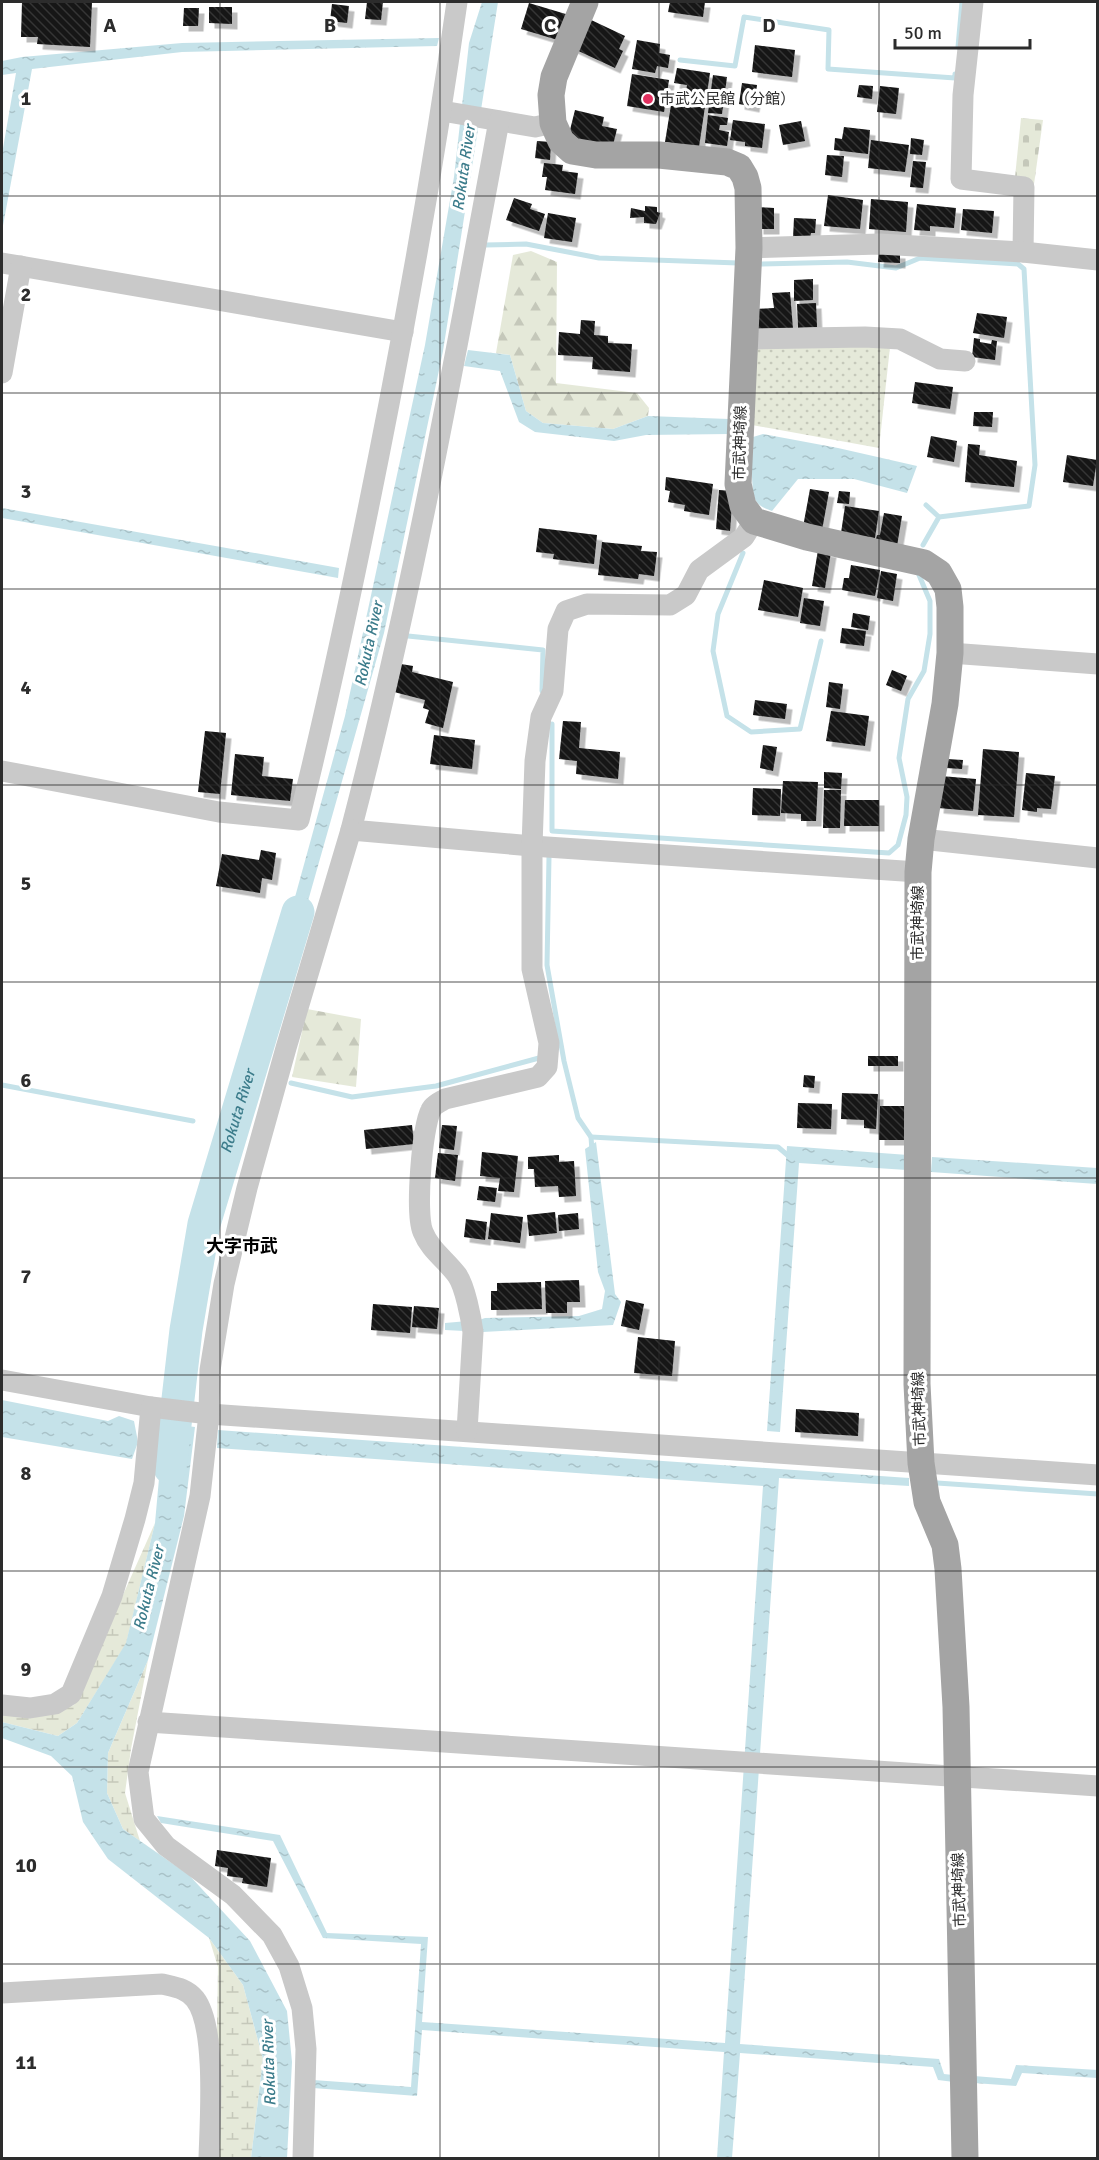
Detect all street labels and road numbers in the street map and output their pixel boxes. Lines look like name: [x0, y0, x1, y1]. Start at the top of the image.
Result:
street label: 市武神埼線: [730, 405, 750, 481]
street label: 市武神埼線: [909, 885, 927, 961]
street label: 市武神埼線: [909, 1371, 929, 1447]
street label: 市武神埼線: [949, 1852, 969, 1928]

